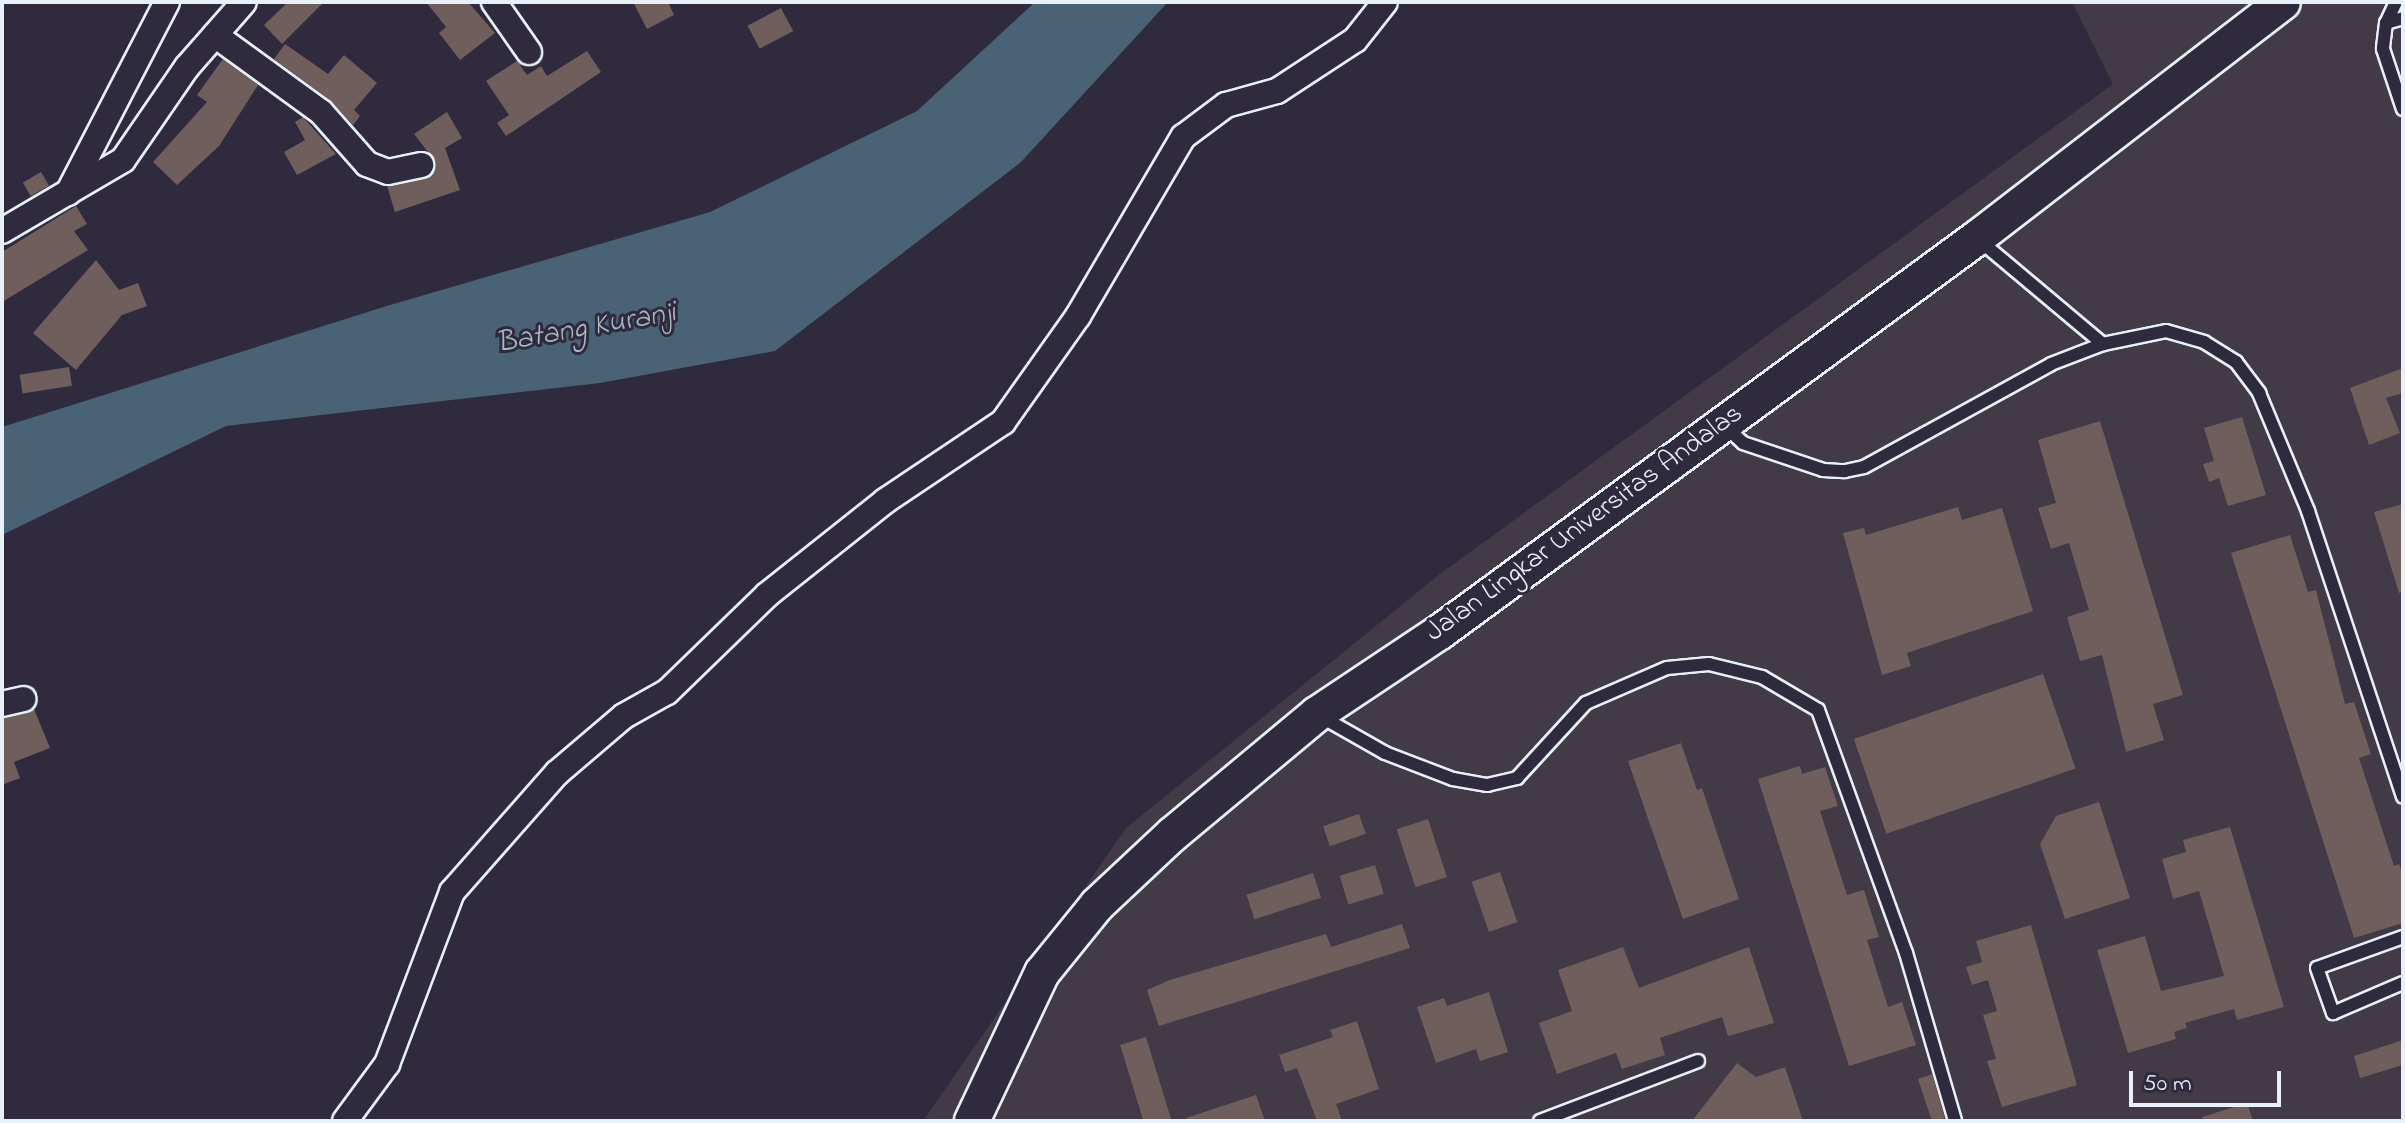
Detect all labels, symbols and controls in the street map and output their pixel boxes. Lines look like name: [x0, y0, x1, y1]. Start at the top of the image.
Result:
water label: Batang Kuranji: [493, 295, 679, 363]
street label: Jalan Lingkar Universitas Andalas: [1420, 398, 1750, 650]
scale bar: [2133, 1055, 2285, 1105]
text: 50 m: [2143, 1067, 2192, 1102]

